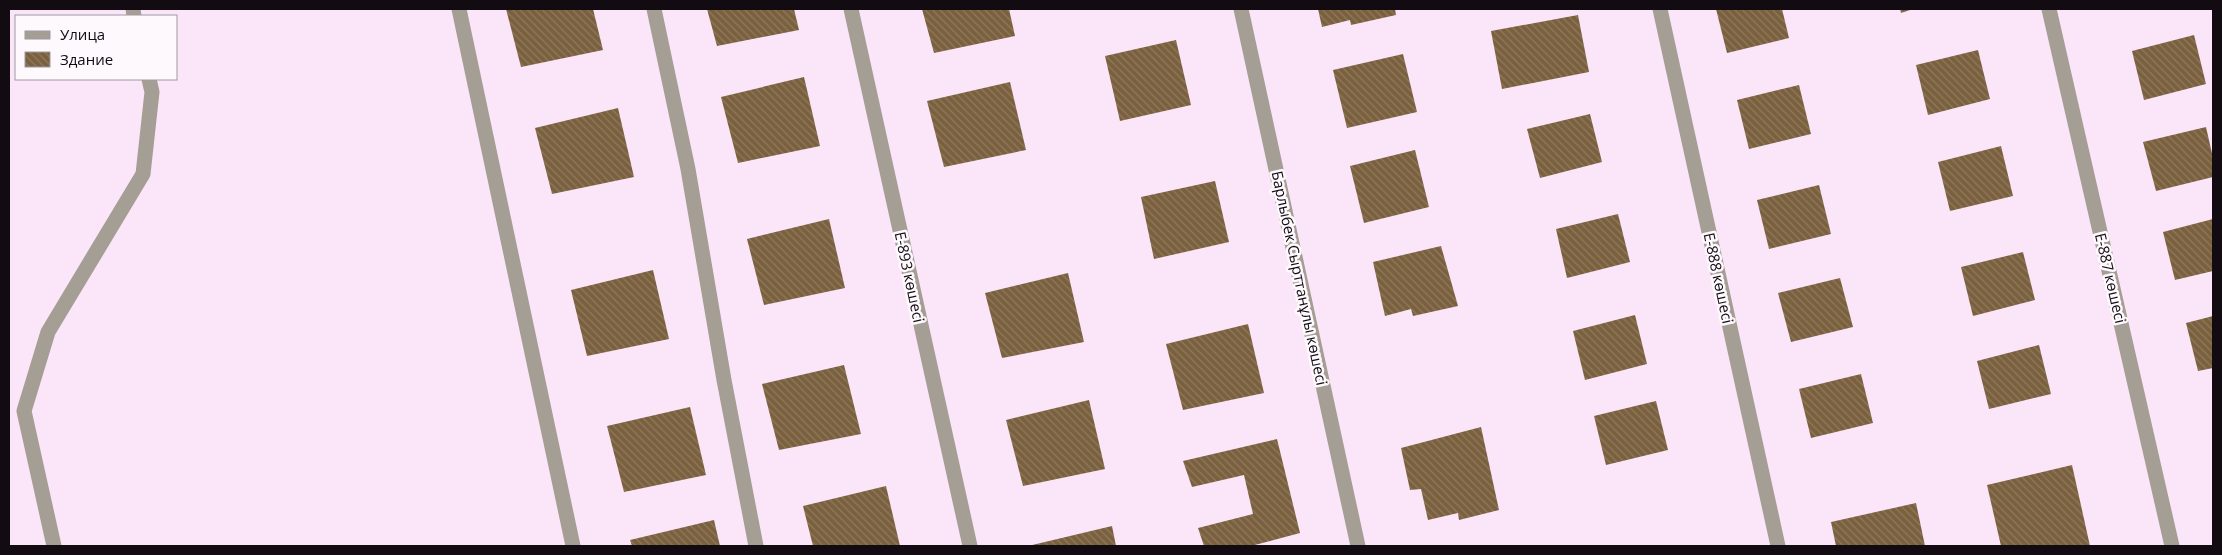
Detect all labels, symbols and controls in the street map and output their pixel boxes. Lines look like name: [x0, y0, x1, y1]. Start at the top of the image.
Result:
legend: [15, 15, 178, 80]
text: Улица: [60, 24, 105, 44]
text: Здание: [60, 49, 113, 69]
street label: Барлыбек Сырттанұлы көшесі: [1267, 169, 1333, 387]
street label: Е-893 көшесі: [891, 230, 929, 324]
street label: Е-888 көшесі: [1700, 231, 1738, 325]
street label: Е-887 көшесі: [2091, 231, 2131, 325]

